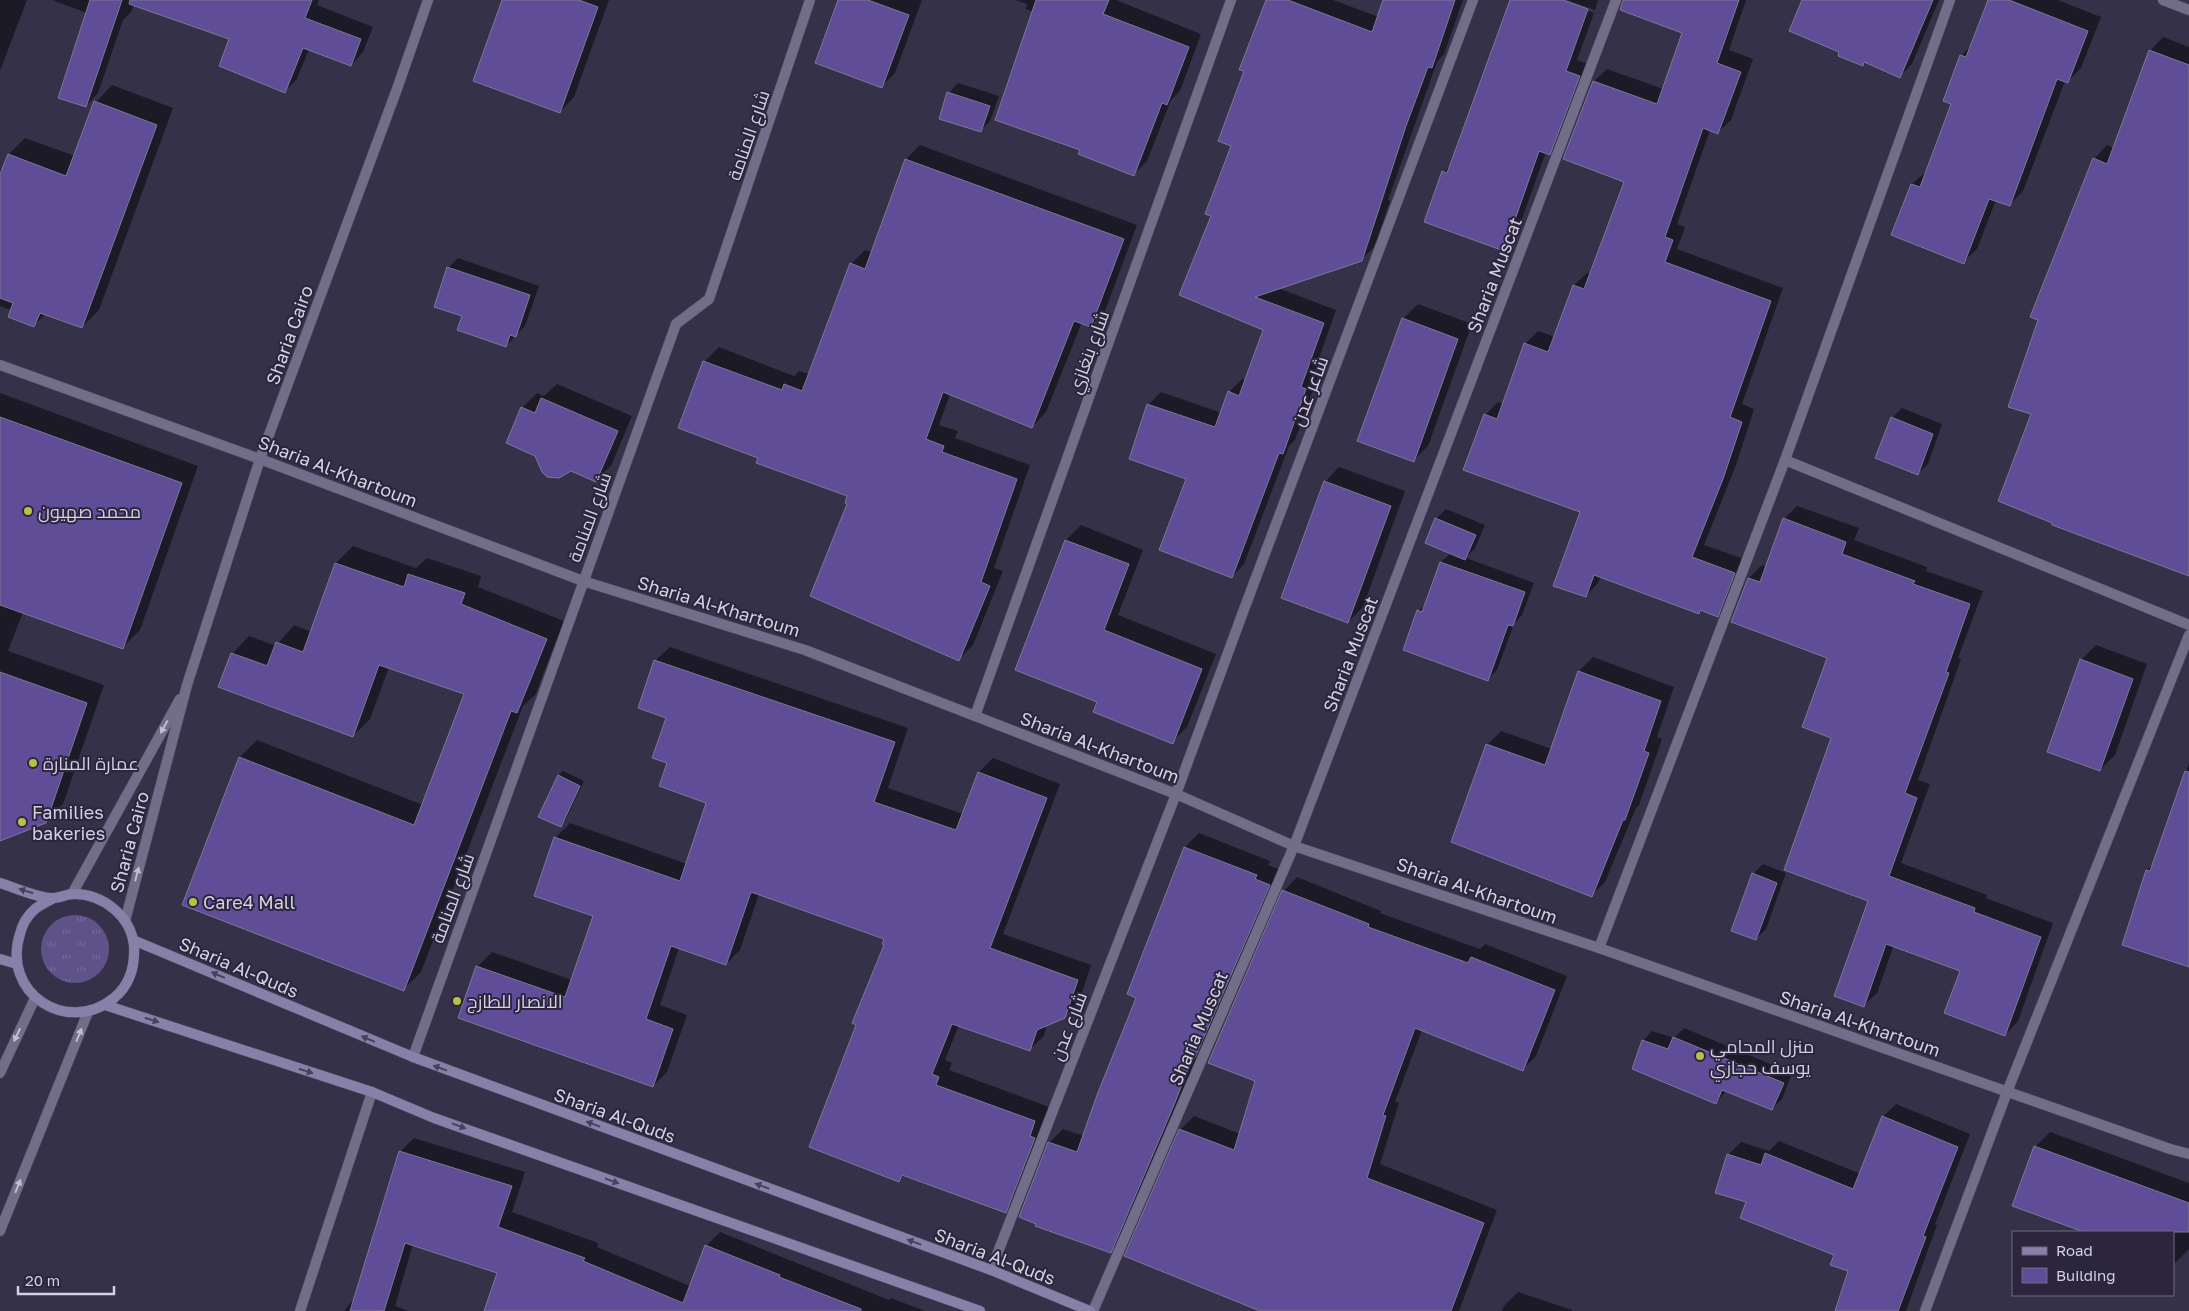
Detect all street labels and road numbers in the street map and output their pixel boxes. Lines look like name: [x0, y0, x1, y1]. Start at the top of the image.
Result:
street label: شارع المنامة: [722, 87, 776, 184]
street label: Sharia Muscat: [1462, 214, 1526, 336]
street label: Sharia Cairo: [261, 282, 317, 388]
street label: شارع بنغازي: [1063, 307, 1117, 398]
street label: شاعر عدن: [1286, 353, 1333, 429]
street label: Sharia Al-Khartoum: [255, 430, 421, 512]
street label: شارع المنامة: [563, 469, 617, 566]
street label: Sharia Al-Khartoum: [635, 571, 803, 641]
street label: Sharia Muscat: [1318, 593, 1382, 715]
street label: Sharia Al-Khartoum: [1017, 706, 1183, 788]
street label: Sharia Cairo: [105, 789, 153, 895]
street label: شارع المنامة: [426, 850, 480, 947]
street label: Sharia Al-Khartoum: [1394, 852, 1560, 928]
street label: Sharia Al-Quds: [176, 932, 302, 1002]
street label: Sharia Muscat: [1164, 967, 1232, 1089]
street label: Sharia Al-Khartoum: [1777, 985, 1943, 1061]
street label: شارع عدن: [1045, 989, 1093, 1064]
street label: Sharia Al-Quds: [551, 1083, 679, 1147]
street label: Sharia Al-Quds: [931, 1223, 1059, 1289]

